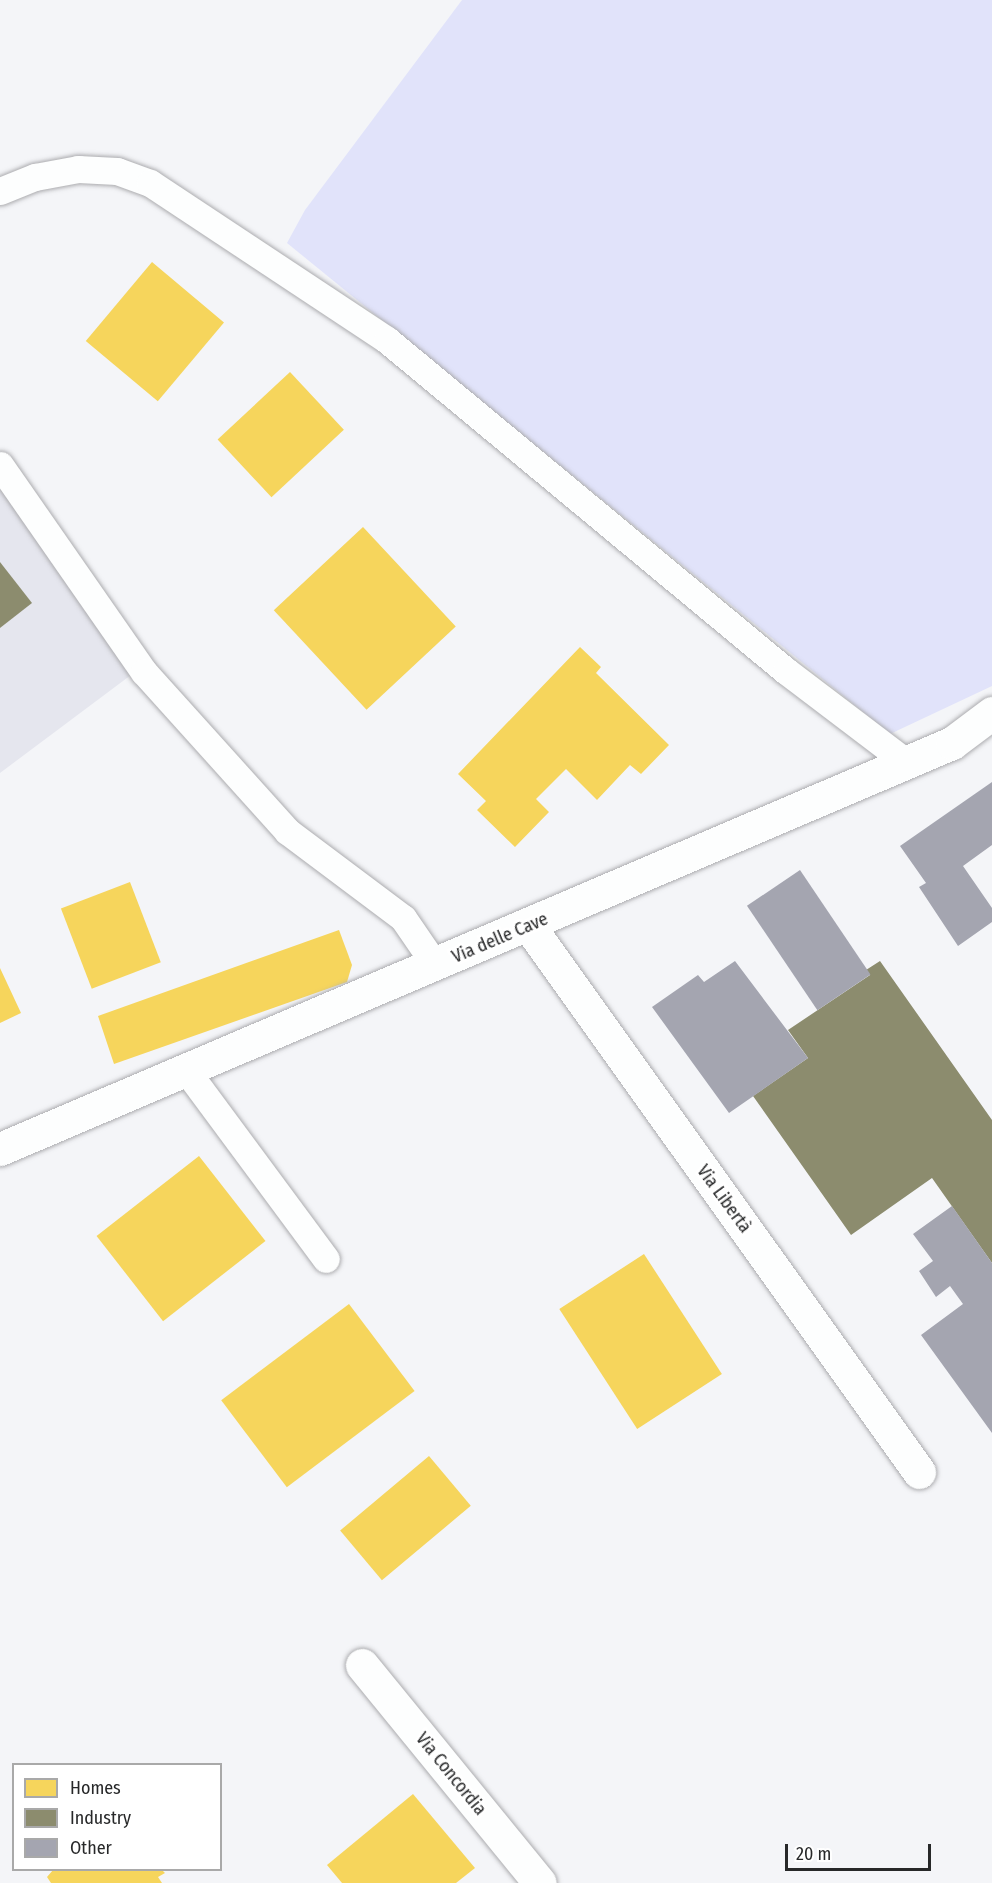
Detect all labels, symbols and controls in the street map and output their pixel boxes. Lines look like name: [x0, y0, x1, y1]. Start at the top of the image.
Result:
street label: Via delle Cave: [449, 908, 551, 968]
street label: Via Libertà: [692, 1161, 756, 1237]
street label: Via Concordia: [411, 1728, 491, 1820]
legend: [12, 1763, 222, 1871]
text: Homes: [70, 1777, 121, 1799]
text: Industry: [70, 1807, 131, 1829]
scale bar: [788, 1832, 934, 1870]
text: Other: [70, 1837, 112, 1859]
text: 20 m: [796, 1843, 831, 1865]

